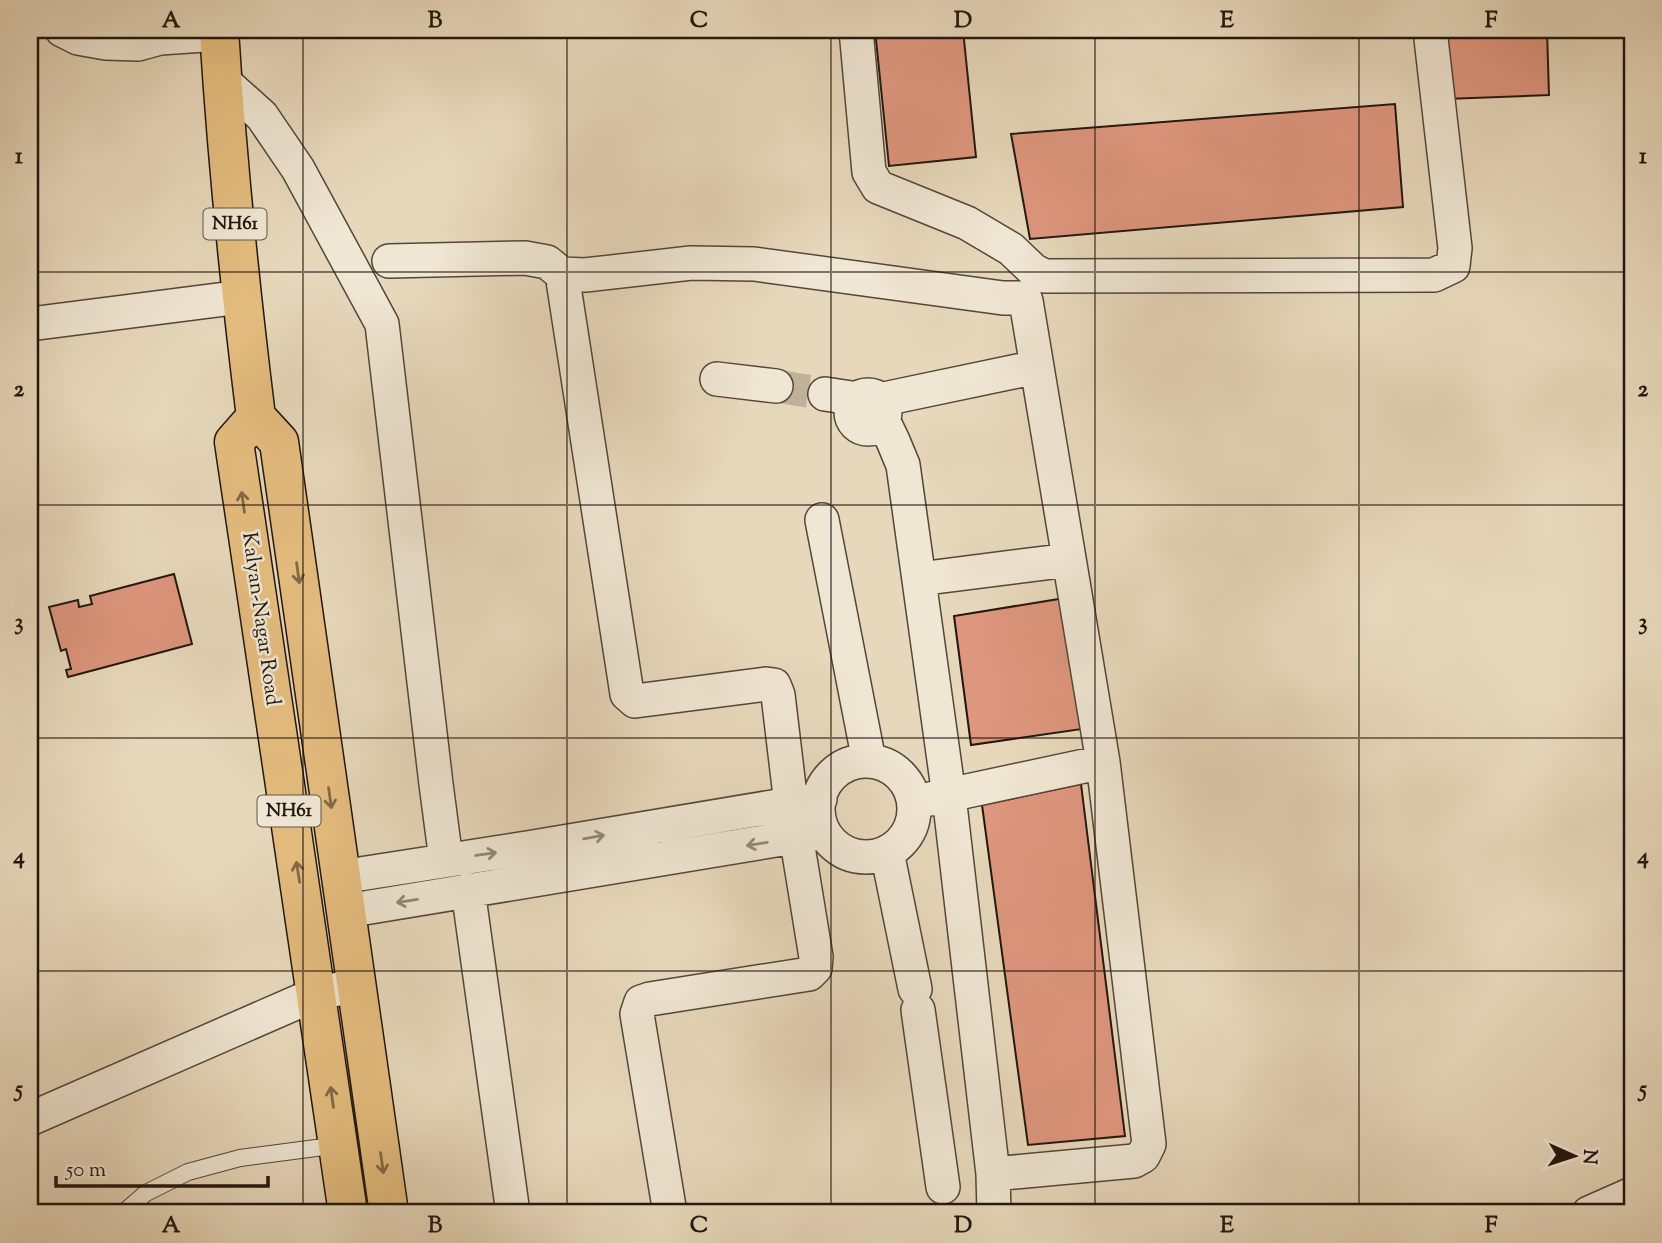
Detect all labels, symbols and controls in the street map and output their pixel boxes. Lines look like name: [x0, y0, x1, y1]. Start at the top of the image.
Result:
text: A: [162, 5, 181, 38]
text: B: [428, 5, 443, 38]
text: C: [690, 5, 708, 38]
text: D: [954, 5, 972, 38]
text: E: [1220, 5, 1234, 38]
text: F: [1485, 5, 1498, 38]
text: 1: [15, 141, 23, 174]
text: 1: [1639, 141, 1647, 174]
road number: NH61: [204, 208, 266, 240]
text: 2: [14, 374, 25, 407]
text: 2: [1638, 374, 1649, 407]
one-way arrow: [236, 491, 249, 514]
street label: Kalyan-Nagar Road: [233, 530, 287, 708]
one-way arrow: [291, 561, 304, 584]
text: 3: [14, 607, 24, 640]
text: 3: [1638, 607, 1648, 640]
one-way arrow: [323, 786, 336, 809]
road number: NH61: [258, 796, 320, 826]
one-way arrow: [582, 830, 605, 843]
one-way arrow: [746, 838, 769, 851]
text: 4: [12, 841, 25, 874]
text: 4: [1636, 841, 1649, 874]
one-way arrow: [475, 848, 497, 861]
one-way arrow: [291, 861, 304, 884]
one-way arrow: [396, 895, 419, 908]
text: 5: [13, 1074, 23, 1107]
text: 5: [1637, 1074, 1647, 1107]
one-way arrow: [325, 1086, 338, 1109]
north arrow: [1540, 1120, 1610, 1190]
scale bar: [56, 1145, 268, 1189]
text: N: [1575, 1148, 1602, 1165]
one-way arrow: [376, 1151, 389, 1174]
text: 50 m: [65, 1156, 106, 1186]
text: A: [162, 1210, 181, 1243]
text: B: [428, 1210, 443, 1243]
text: C: [690, 1210, 708, 1243]
text: D: [954, 1210, 972, 1243]
text: E: [1220, 1210, 1234, 1243]
text: F: [1485, 1210, 1498, 1243]

